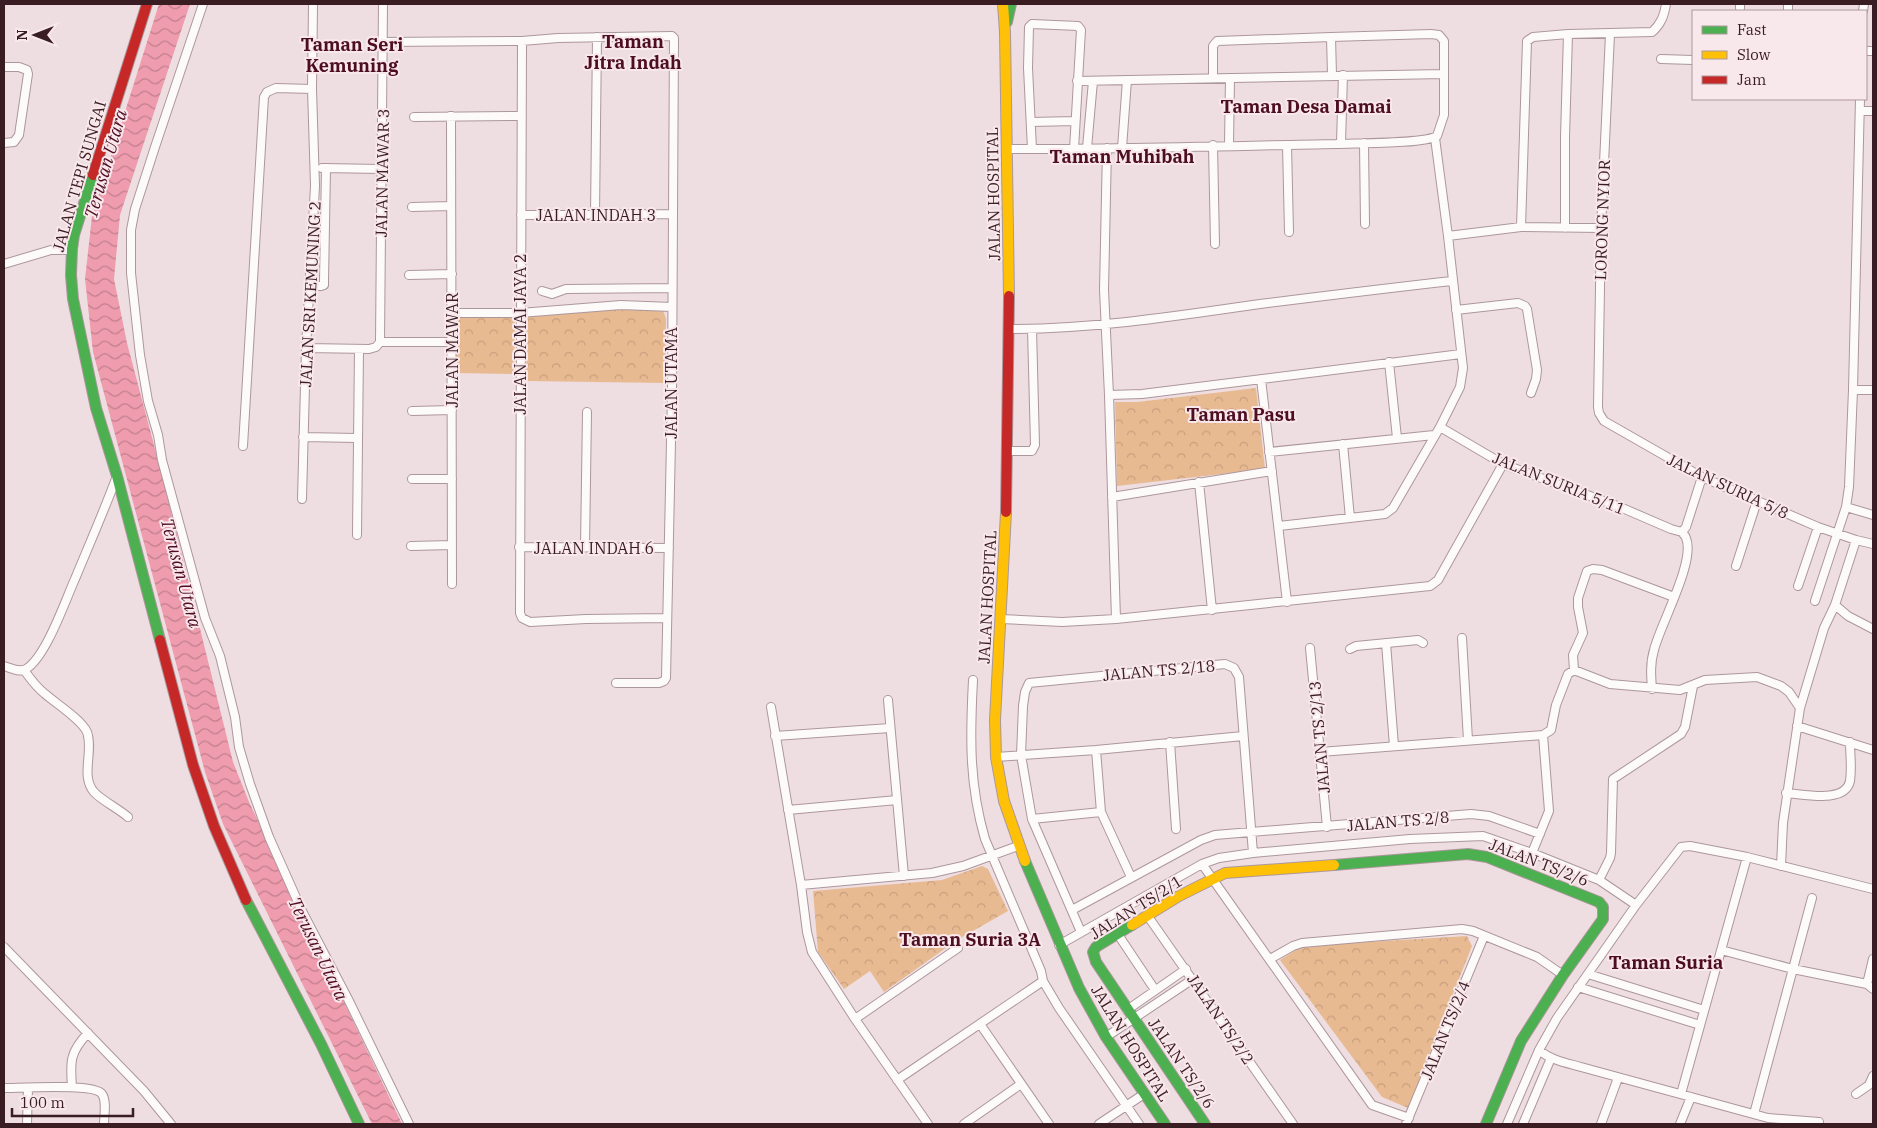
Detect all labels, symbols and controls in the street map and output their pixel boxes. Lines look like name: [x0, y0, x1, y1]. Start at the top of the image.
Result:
north arrow: [10, 10, 60, 60]
legend: [1692, 10, 1867, 100]
text: Fast: [1737, 20, 1767, 39]
text: N: [13, 29, 31, 41]
district label: Taman Jitra Indah: [584, 30, 682, 74]
district label: Taman Seri Kemuning: [301, 33, 403, 77]
text: Slow: [1737, 45, 1771, 64]
text: Jam: [1737, 70, 1766, 89]
district label: Taman Desa Damai: [1220, 95, 1392, 118]
street label: JALAN TEPI SUNGAI: [48, 98, 110, 254]
water label: Terusan Utara: [79, 106, 132, 221]
street label: JALAN MAWAR 3: [371, 108, 393, 238]
street label: JALAN HOSPITAL: [982, 127, 1004, 261]
district label: Taman Muhibah: [1049, 145, 1195, 168]
street label: LORONG NYIOR: [1590, 159, 1614, 281]
street label: JALAN SRI KEMUNING 2: [295, 200, 325, 388]
street label: JALAN INDAH 3: [536, 205, 656, 225]
street label: JALAN DAMAI JAYA 2: [510, 253, 530, 415]
street label: JALAN MAWAR: [442, 292, 462, 408]
street label: JALAN UTAMA: [661, 327, 681, 439]
district label: Taman Pasu: [1186, 403, 1296, 426]
street label: JALAN SURIA 5/11: [1490, 447, 1628, 519]
street label: JALAN SURIA 5/8: [1664, 449, 1792, 523]
water label: Terusan Utara: [156, 516, 207, 630]
street label: JALAN HOSPITAL: [974, 530, 1000, 664]
street label: JALAN INDAH 6: [534, 538, 654, 558]
street label: JALAN TS 2/18: [1102, 655, 1216, 685]
street label: JALAN TS 2/13: [1304, 680, 1334, 794]
street label: JALAN TS 2/8: [1346, 807, 1450, 835]
street label: JALAN TS/2/6: [1486, 834, 1592, 890]
street label: JALAN TS/2/1: [1086, 871, 1186, 943]
water label: Terusan Utara: [283, 893, 354, 1005]
district label: Taman Suria 3A: [899, 928, 1041, 951]
district label: Taman Suria: [1609, 951, 1723, 974]
street label: JALAN TS/2/2: [1183, 970, 1259, 1068]
street label: JALAN TS/2/4: [1416, 978, 1474, 1082]
street label: JALAN HOSPITAL: [1087, 981, 1175, 1105]
street label: JALAN TS/2/6: [1144, 1014, 1220, 1112]
scale bar: [12, 1086, 134, 1118]
text: 100 m: [20, 1093, 65, 1112]

